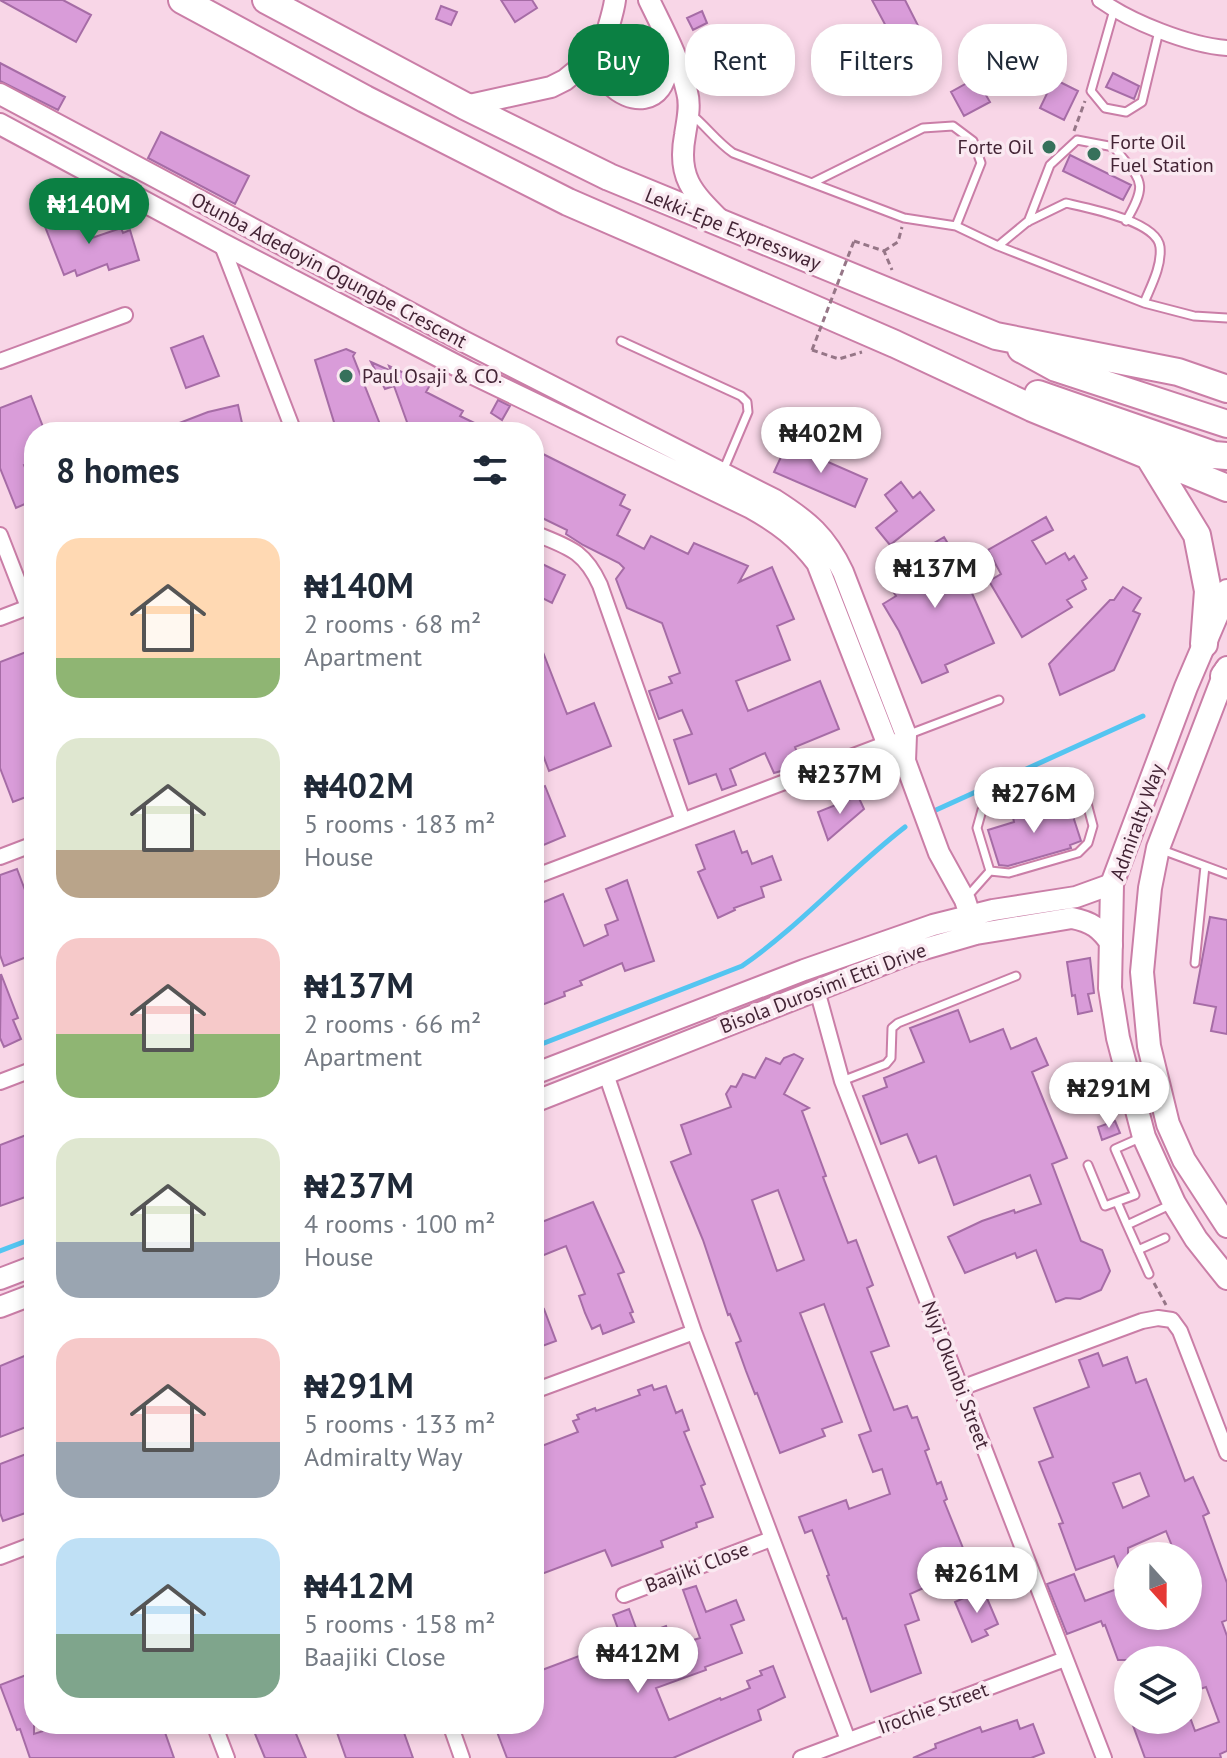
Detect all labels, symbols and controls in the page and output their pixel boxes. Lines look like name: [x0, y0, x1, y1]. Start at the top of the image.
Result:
chip: Buy: [568, 24, 669, 96]
chip: Rent: [685, 24, 795, 96]
chip: Filters: [811, 24, 942, 96]
chip: New: [958, 24, 1067, 96]
place label: Forte Oil Fuel Station: [1110, 129, 1214, 178]
place label: Forte Oil: [958, 134, 1033, 160]
marker: Forte Oil: [1040, 138, 1058, 156]
marker: Forte Oil Fuel Station: [1085, 145, 1103, 163]
pin: ₦140M: [33, 178, 145, 246]
street label: Lekki-Epe Expressway: [641, 182, 825, 276]
street label: Otunba Adedoyin Ogungbe Crescent: [187, 186, 471, 354]
text: ₦140M: [47, 187, 131, 220]
place label: Paul Osaji & CO.: [362, 363, 502, 389]
marker: Paul Osaji & CO.: [337, 367, 355, 385]
pin: ₦402M: [765, 407, 877, 475]
text: ₦402M: [779, 416, 863, 449]
text: 8 homes: [56, 448, 180, 492]
icon: filters: [468, 448, 512, 492]
pin: ₦137M: [879, 542, 991, 610]
text: ₦137M: [893, 551, 977, 584]
text: ₦140M: [304, 563, 414, 607]
icon: home: [120, 570, 216, 666]
text: 2 rooms · 68 m²: [304, 607, 481, 640]
text: Apartment: [304, 640, 422, 673]
pin: ₦237M: [784, 748, 896, 816]
text: ₦237M: [798, 757, 882, 790]
street label: Admiralty Way: [1104, 760, 1170, 884]
text: ₦402M: [304, 763, 414, 807]
pin: ₦276M: [978, 767, 1090, 835]
icon: home: [120, 770, 216, 866]
text: ₦276M: [992, 776, 1076, 809]
text: 5 rooms · 183 m²: [304, 807, 496, 840]
text: House: [304, 840, 374, 873]
street label: Bisola Durosimi Etti Drive: [716, 937, 930, 1039]
text: ₦137M: [304, 963, 414, 1007]
icon: home: [120, 970, 216, 1066]
text: 2 rooms · 66 m²: [304, 1007, 481, 1040]
text: Apartment: [304, 1040, 422, 1073]
pin: ₦291M: [1053, 1062, 1165, 1130]
text: ₦291M: [1067, 1071, 1151, 1104]
text: ₦237M: [304, 1163, 414, 1207]
icon: home: [120, 1170, 216, 1266]
text: 4 rooms · 100 m²: [304, 1207, 496, 1240]
text: House: [304, 1240, 374, 1273]
street label: Niyi Okunbi Street: [916, 1297, 996, 1453]
text: ₦291M: [304, 1363, 414, 1407]
icon: home: [120, 1370, 216, 1466]
text: 5 rooms · 133 m²: [304, 1407, 496, 1440]
text: Admiralty Way: [304, 1440, 463, 1473]
street label: Baajiki Close: [641, 1535, 753, 1599]
north arrow: [1114, 1542, 1202, 1630]
map controls: [1114, 1542, 1202, 1734]
pin: ₦261M: [921, 1547, 1033, 1615]
text: ₦261M: [935, 1556, 1019, 1589]
text: ₦412M: [304, 1563, 414, 1607]
icon: home: [120, 1570, 216, 1666]
text: 5 rooms · 158 m²: [304, 1607, 496, 1640]
pin: ₦412M: [582, 1627, 694, 1695]
text: ₦412M: [596, 1636, 680, 1669]
text: Baajiki Close: [304, 1640, 446, 1673]
button: layers: [1114, 1646, 1202, 1734]
street label: Irochie Street: [874, 1676, 992, 1740]

